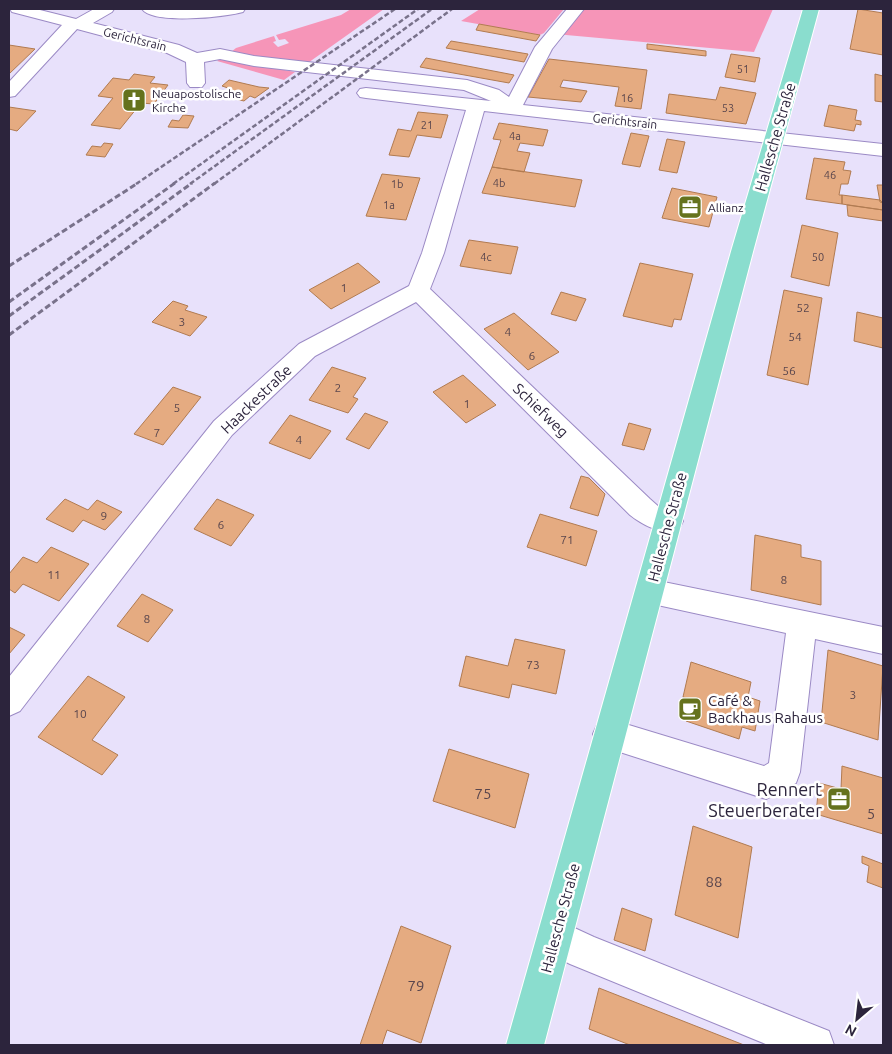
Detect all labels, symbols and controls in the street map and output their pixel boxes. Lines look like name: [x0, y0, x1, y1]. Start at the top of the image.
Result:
street label: Gerichtsrain: [102, 25, 168, 53]
house number: 51: [737, 63, 749, 75]
street label: Hallesche Straße: [751, 81, 799, 193]
church icon: Neuapostolische Kirche: [121, 87, 147, 113]
place label: Neuapostolische Kirche: [152, 87, 242, 114]
house number: 16: [621, 92, 633, 104]
house number: 53: [722, 102, 734, 114]
street label: Gerichtsrain: [592, 111, 658, 131]
house number: 21: [421, 119, 433, 131]
house number: 4a: [509, 130, 521, 142]
house number: 46: [824, 169, 836, 181]
house number: 4b: [493, 177, 505, 189]
house number: 1b: [391, 178, 403, 190]
office icon: Allianz: [677, 194, 703, 220]
house number: 1a: [383, 199, 395, 211]
place label: Allianz: [708, 201, 744, 214]
house number: 4c: [480, 251, 492, 263]
house number: 50: [812, 251, 824, 263]
house number: 1: [341, 281, 347, 294]
house number: 52: [796, 301, 810, 314]
house number: 3: [179, 315, 185, 328]
house number: 4: [505, 325, 512, 338]
house number: 54: [788, 330, 802, 343]
house number: 6: [529, 349, 536, 362]
street label: Haackestraße: [217, 361, 295, 437]
house number: 56: [782, 364, 796, 377]
street label: Schiefweg: [510, 380, 572, 440]
house number: 2: [335, 381, 341, 394]
house number: 1: [464, 397, 470, 410]
house number: 5: [174, 401, 180, 414]
house number: 7: [154, 426, 160, 439]
house number: 4: [296, 433, 303, 446]
street label: Hallesche Straße: [644, 470, 690, 584]
house number: 9: [101, 509, 107, 522]
house number: 6: [218, 518, 225, 531]
house number: 71: [560, 533, 574, 546]
house number: 11: [47, 568, 61, 581]
house number: 8: [781, 573, 788, 586]
house number: 8: [144, 612, 151, 625]
house number: 73: [526, 658, 540, 671]
house number: 3: [850, 688, 856, 701]
place label: Café & Backhaus Rahaus: [708, 692, 823, 726]
cafe icon: Café & Backhaus Rahaus: [677, 696, 703, 722]
house number: 10: [73, 707, 87, 720]
place label: Rennert Steuerberater: [708, 779, 822, 820]
house number: 75: [475, 785, 491, 802]
office icon: Rennert Steuerberater: [826, 786, 852, 812]
house number: 5: [867, 805, 875, 822]
street label: Hallesche Straße: [537, 861, 583, 975]
house number: 88: [706, 873, 722, 890]
house number: 79: [408, 977, 424, 994]
north arrow: [832, 994, 882, 1044]
text: N: [843, 1021, 859, 1040]

